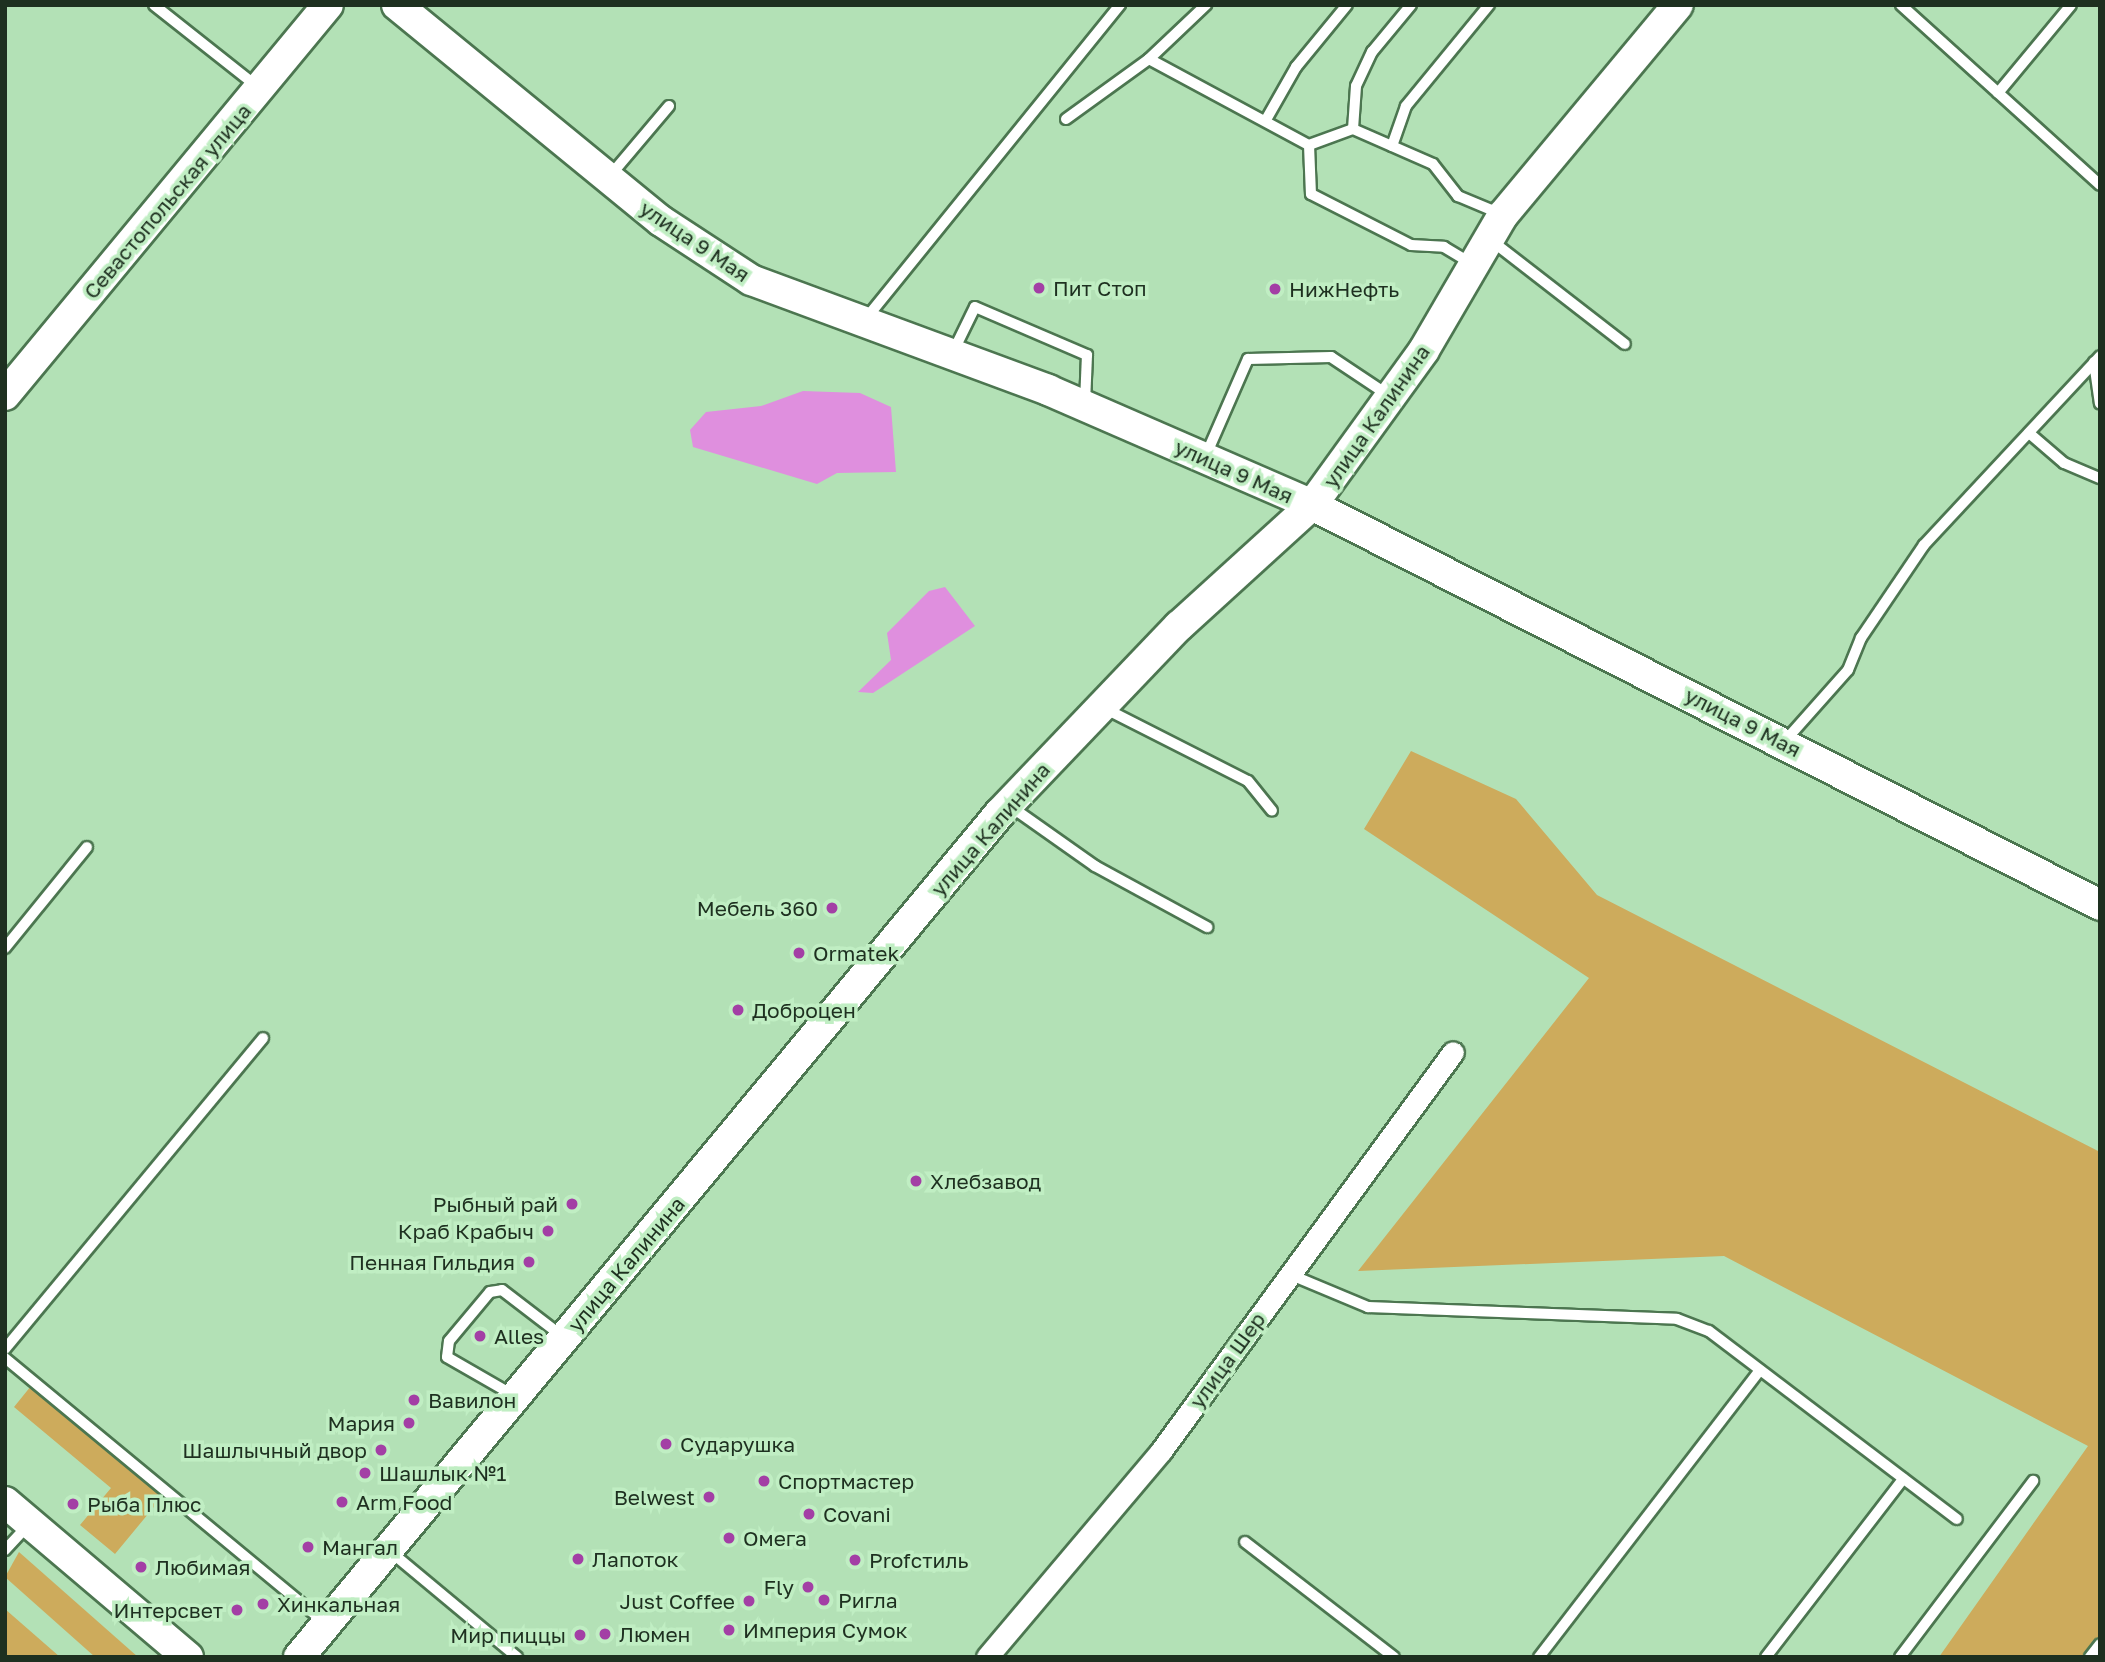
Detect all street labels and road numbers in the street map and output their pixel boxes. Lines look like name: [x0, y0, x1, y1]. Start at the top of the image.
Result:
street label: Севастопольская улица: [78, 98, 256, 304]
street label: улица 9 Мая: [635, 195, 755, 287]
street label: улица Калинина: [1317, 340, 1435, 492]
street label: улица 9 Мая: [1171, 434, 1297, 508]
street label: улица 9 Мая: [1681, 682, 1805, 762]
street label: улица Калинина: [925, 757, 1055, 901]
street label: улица Калинина: [562, 1191, 690, 1337]
street label: улица Шер: [1184, 1307, 1270, 1413]

